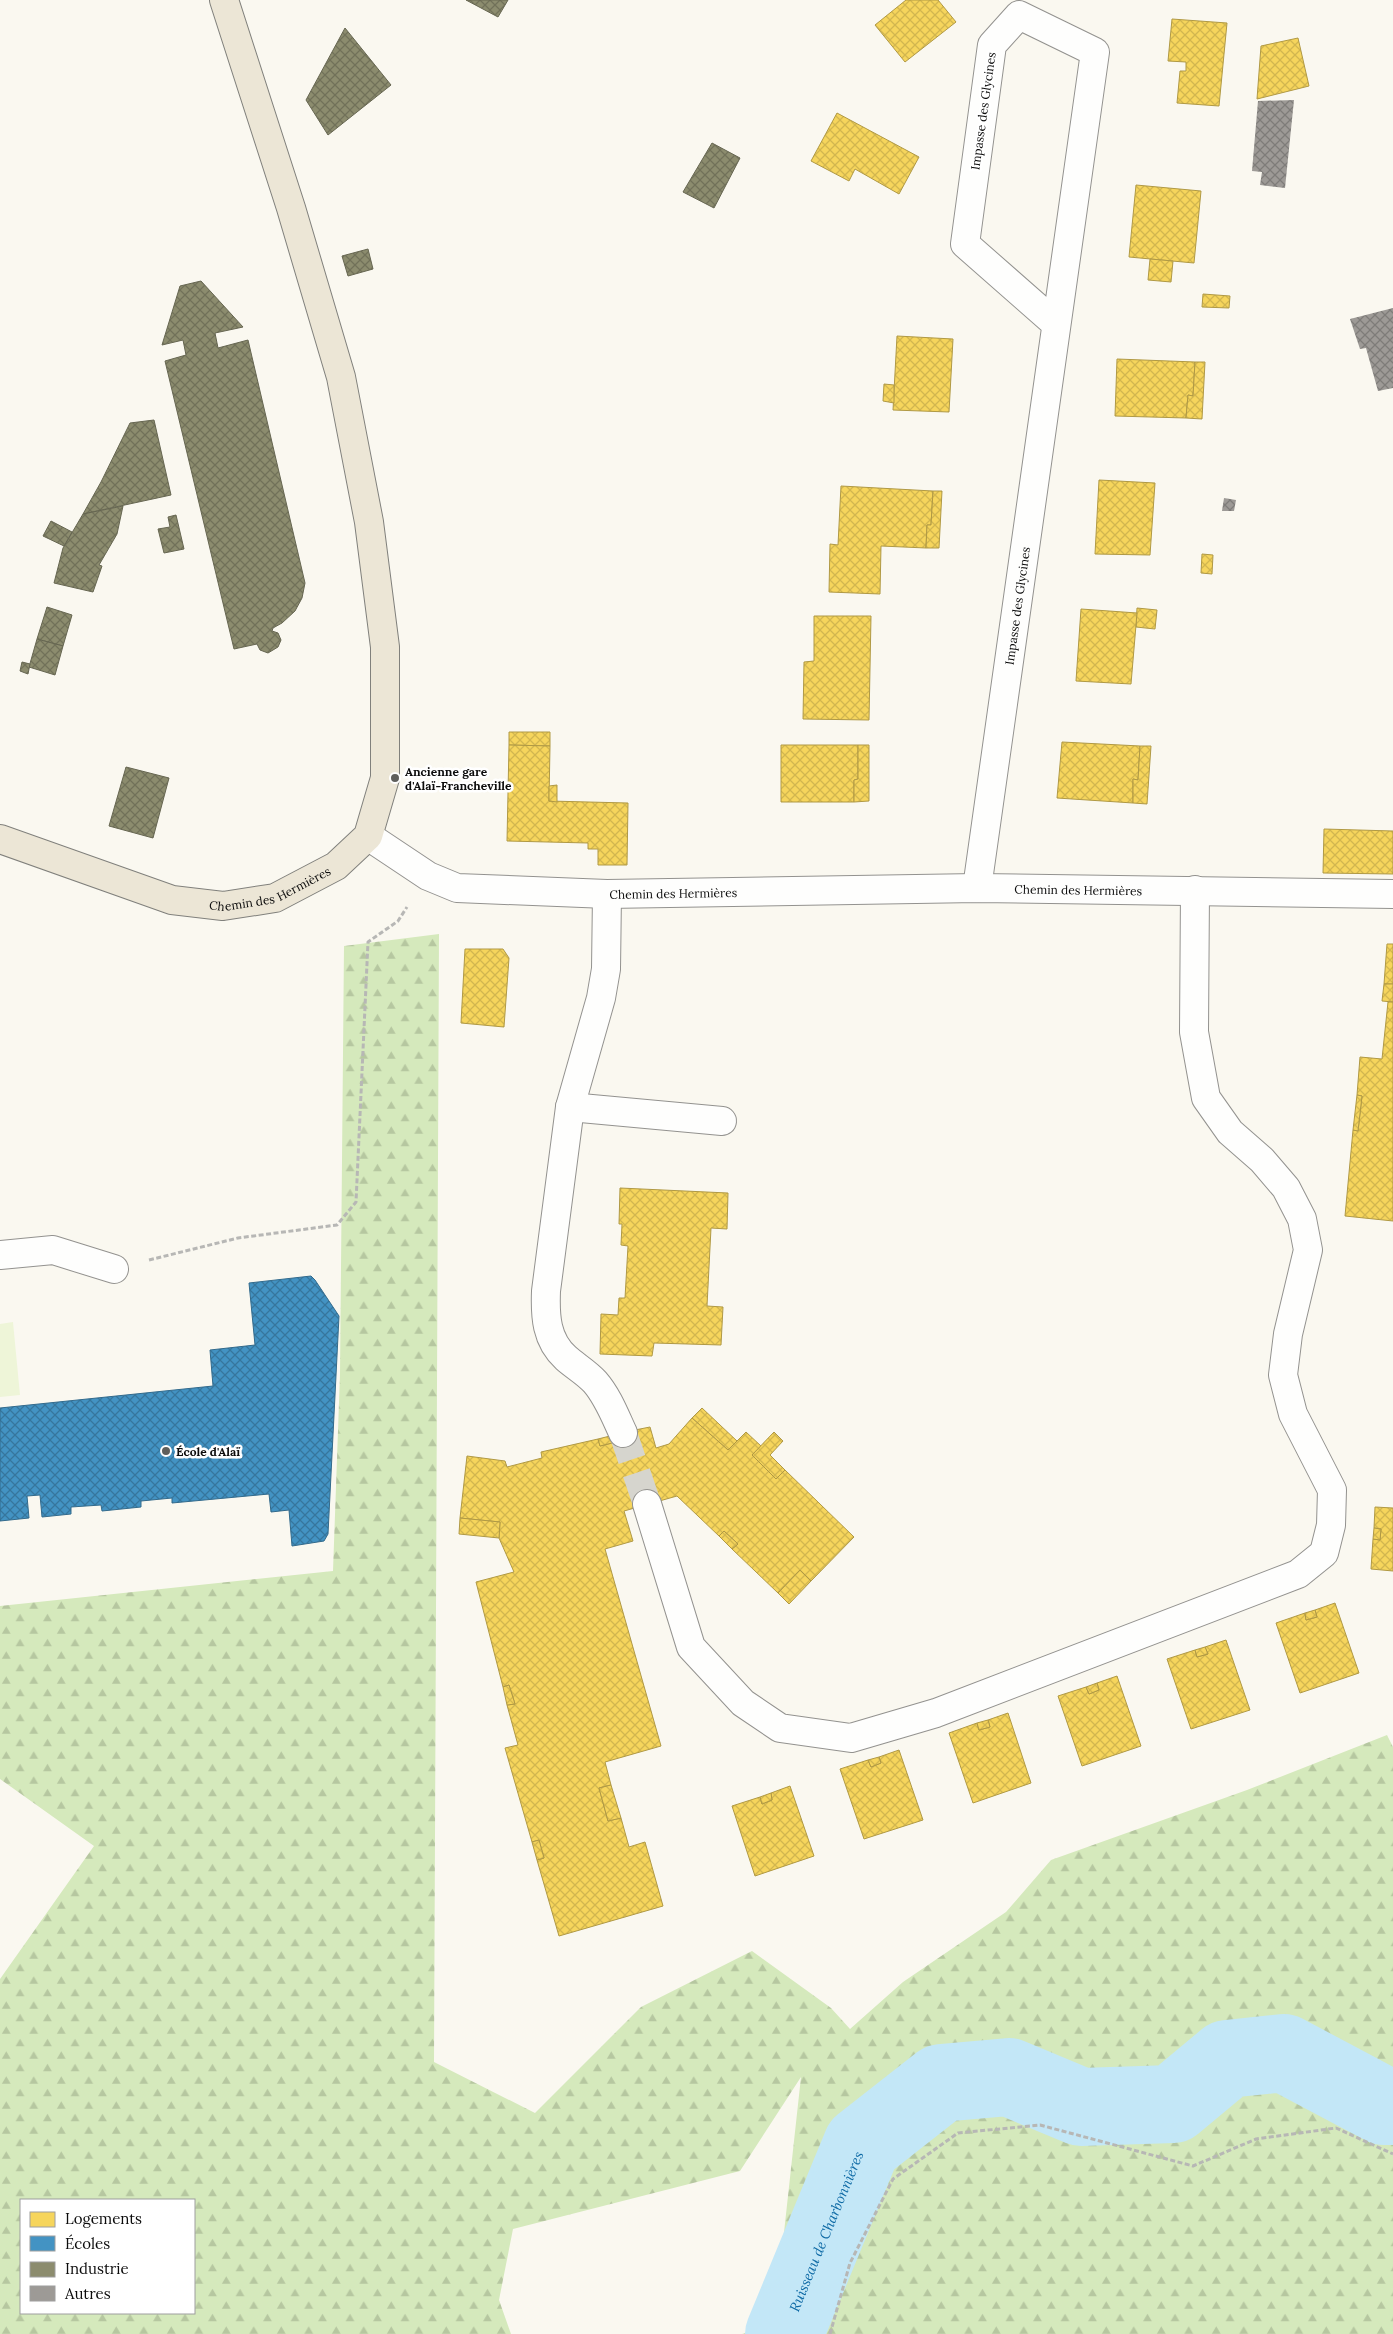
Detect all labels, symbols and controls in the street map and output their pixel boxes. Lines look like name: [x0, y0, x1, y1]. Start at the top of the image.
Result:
street label: Impasse des Glycines: [967, 51, 999, 171]
street label: Impasse des Glycines: [1001, 545, 1033, 666]
place label: Ancienne gare d'Alaï-Francheville: [405, 764, 512, 793]
marker: Ancienne gare d'Alaï-Francheville: [389, 772, 401, 784]
street label: Chemin des Hermières: [208, 863, 333, 914]
street label: Chemin des Hermières: [1014, 881, 1143, 898]
street label: Chemin des Hermières: [609, 884, 738, 901]
place label: École d'Alaï: [176, 1444, 240, 1459]
marker: École d'Alaï: [160, 1445, 172, 1457]
water label: Ruisseau de Charbonnières: [785, 2149, 867, 2314]
legend: [20, 2199, 195, 2314]
text: Logements: [65, 2209, 142, 2228]
text: Écoles: [65, 2234, 110, 2253]
text: Industrie: [65, 2259, 129, 2278]
text: Autres: [64, 2284, 111, 2303]

